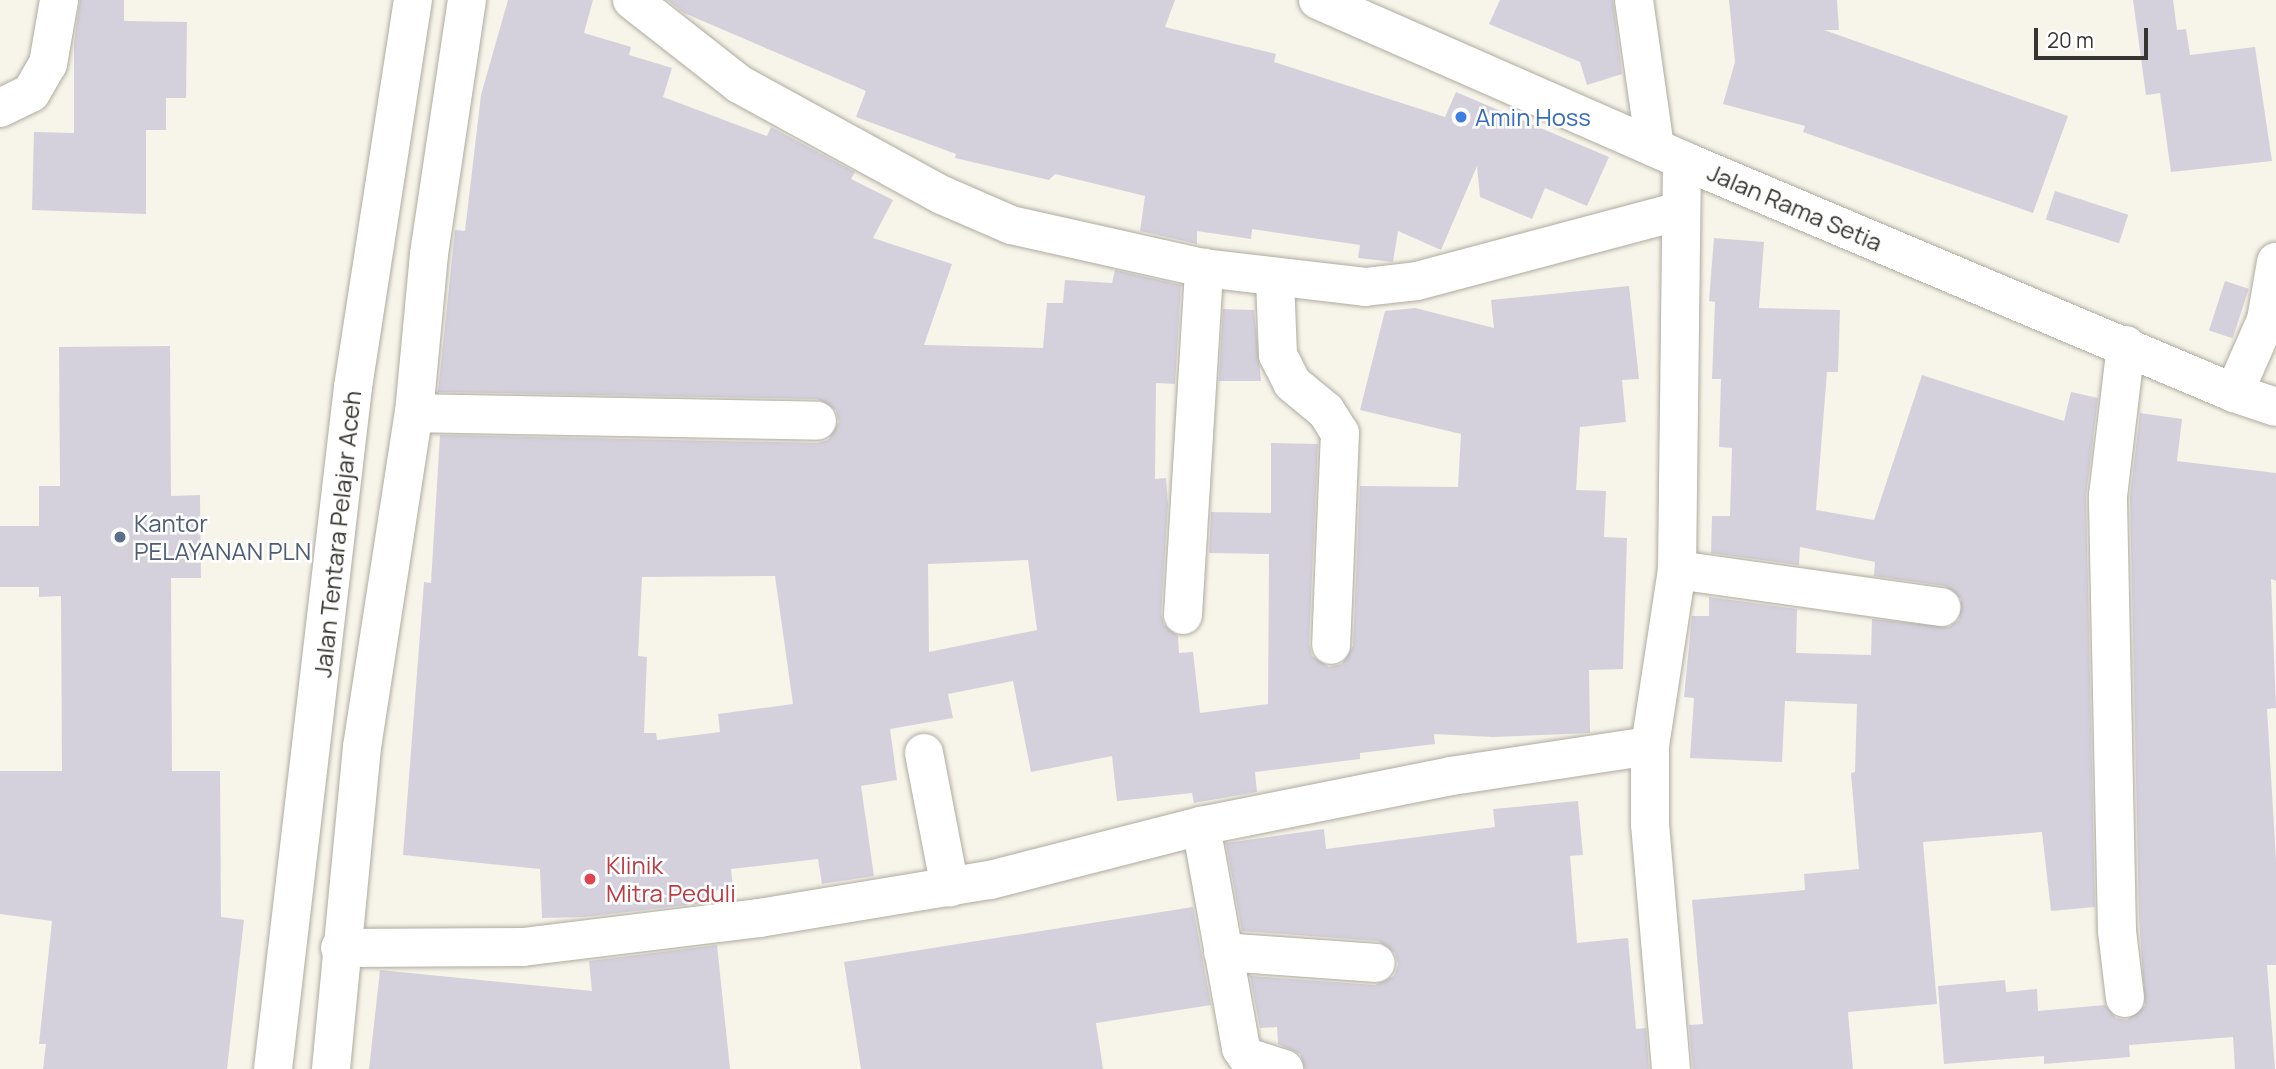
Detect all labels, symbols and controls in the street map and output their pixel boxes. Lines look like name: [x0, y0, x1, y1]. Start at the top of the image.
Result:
scale bar: [2038, 14, 2152, 58]
text: 20 m: [2047, 26, 2094, 54]
place label: Amin Hoss: [1475, 103, 1591, 131]
marker: Amin Hoss: [1453, 109, 1469, 125]
street label: Jalan Rama Setia: [1703, 157, 1887, 257]
street label: Jalan Tentara Pelajar Aceh: [308, 389, 366, 679]
place label: Kantor PELAYANAN PLN: [134, 509, 311, 565]
marker: Kantor PELAYANAN PLN: [112, 529, 128, 545]
place label: Klinik Mitra Peduli: [606, 851, 736, 907]
marker: Klinik Mitra Peduli: [580, 869, 600, 889]

